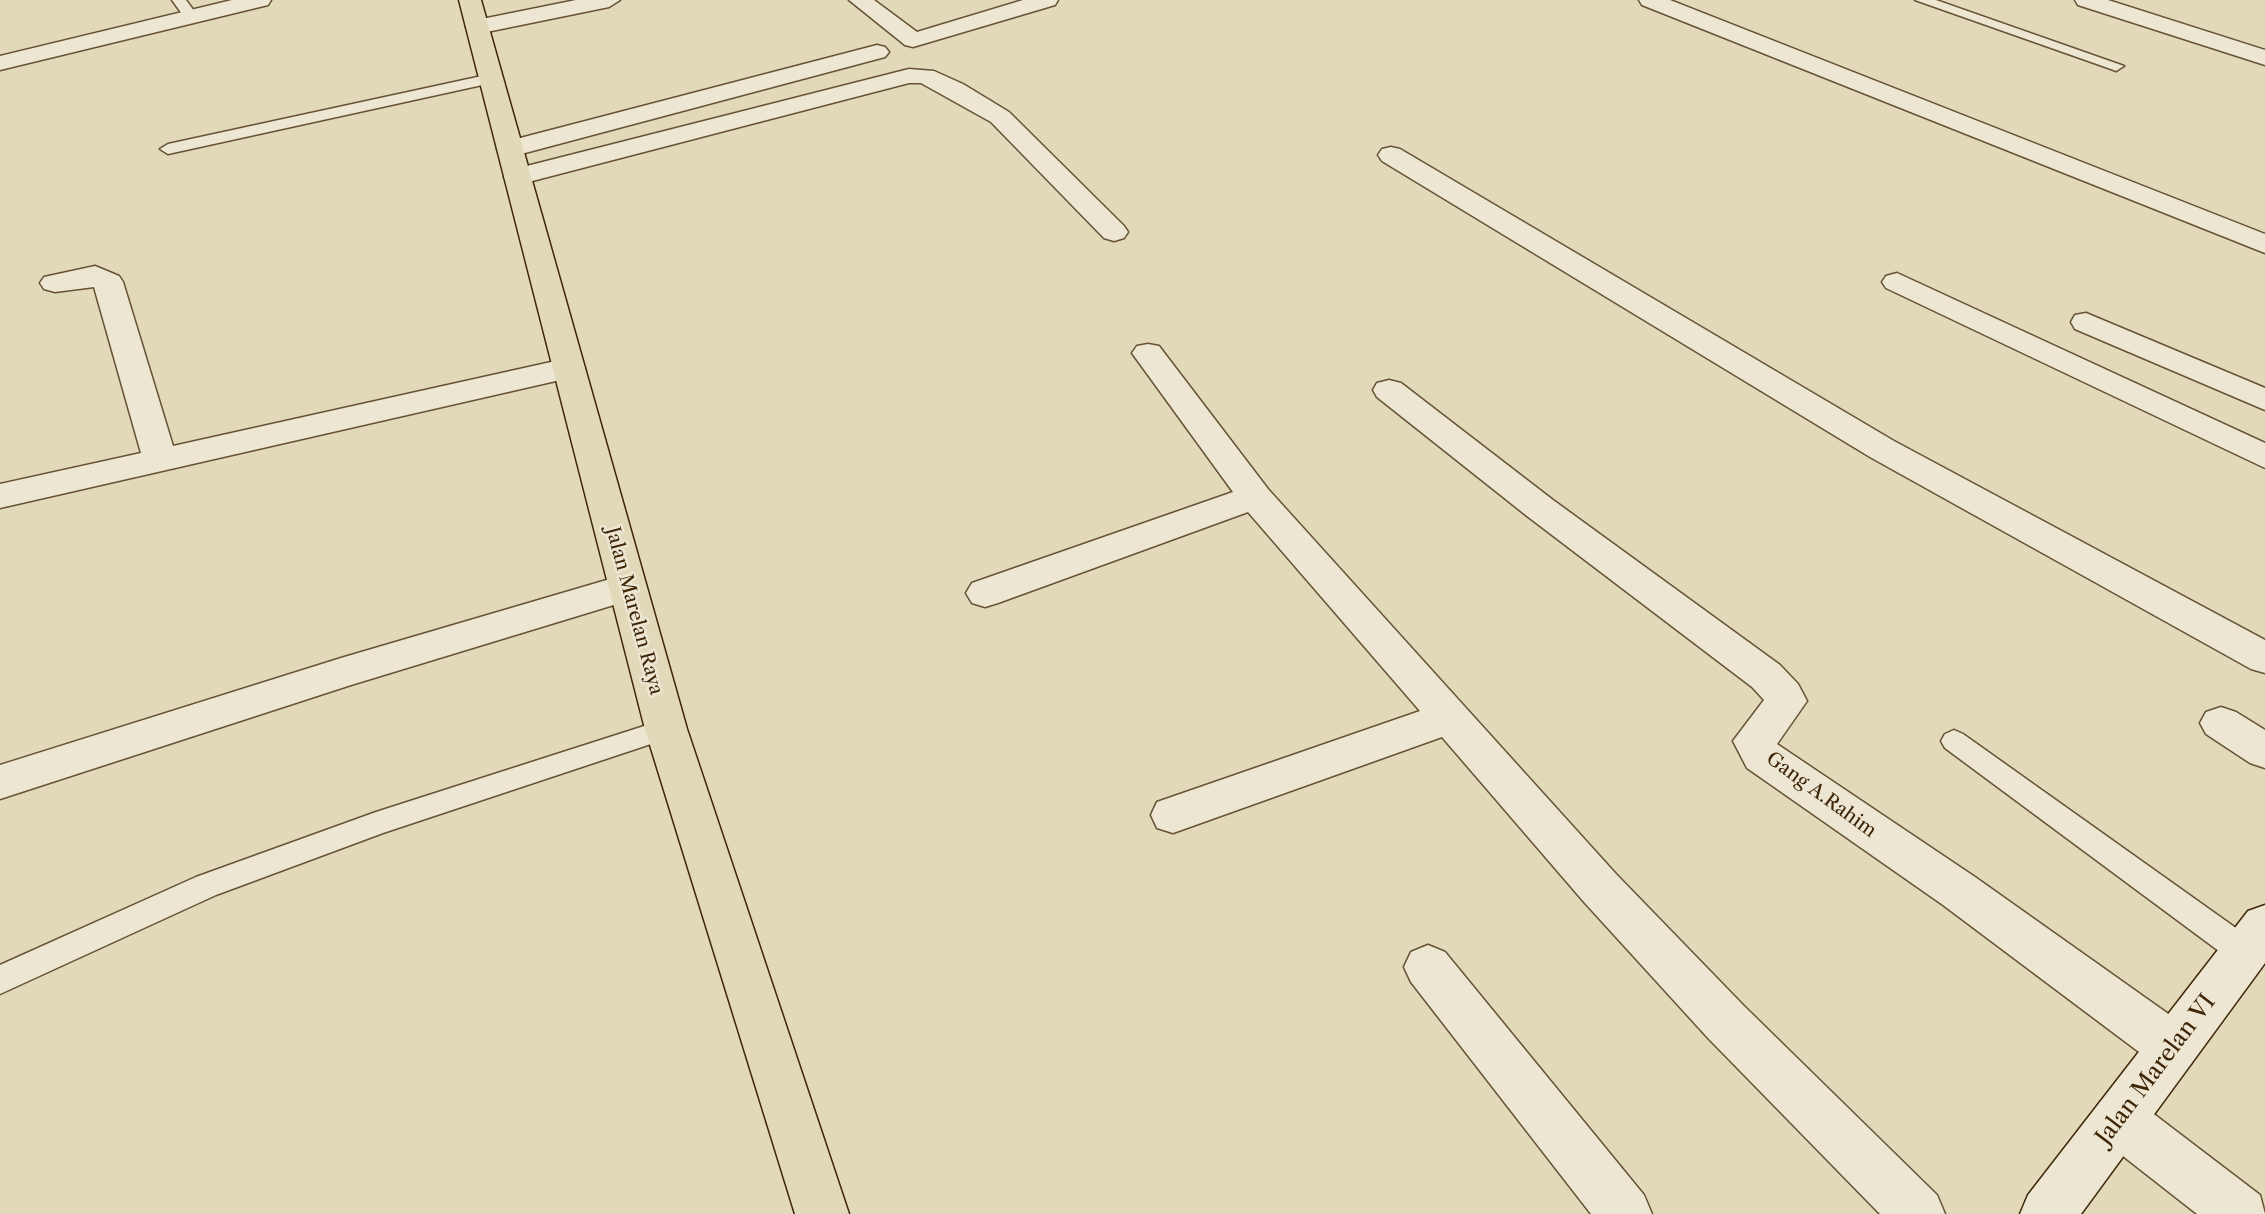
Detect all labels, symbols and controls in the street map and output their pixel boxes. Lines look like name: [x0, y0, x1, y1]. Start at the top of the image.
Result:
street label: Jalan Marelan Raya: [601, 525, 667, 697]
street label: Gang A.Rahim: [1761, 747, 1881, 843]
street label: Jalan Marelan VI: [2090, 989, 2222, 1151]

